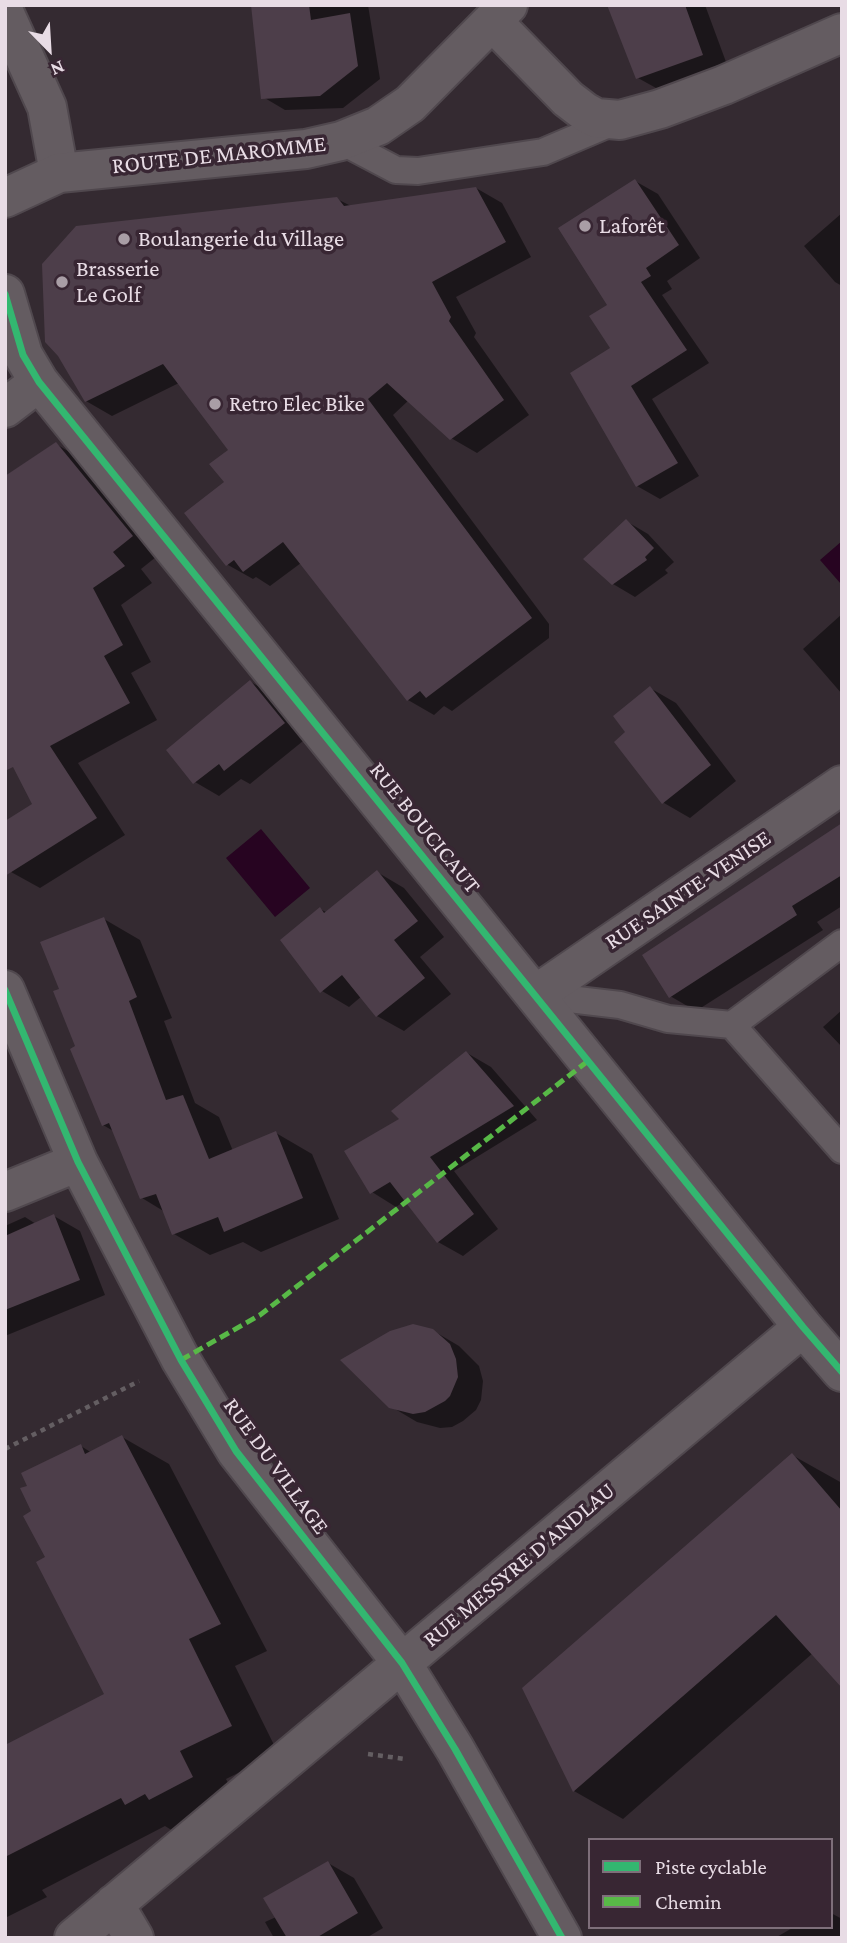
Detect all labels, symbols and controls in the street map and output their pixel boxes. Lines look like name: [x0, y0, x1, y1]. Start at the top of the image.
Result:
north arrow: [14, 14, 84, 84]
text: N: [48, 56, 68, 81]
street label: ROUTE DE MAROMME: [111, 130, 327, 180]
place label: Laforêt: [599, 212, 665, 240]
marker: Laforêt: [577, 218, 593, 234]
place label: Boulangerie du Village: [138, 225, 344, 253]
marker: Boulangerie du Village: [116, 231, 132, 247]
place label: Brasserie Le Golf: [76, 255, 159, 309]
marker: Brasserie Le Golf: [54, 274, 70, 290]
place label: Retro Elec Bike: [229, 390, 365, 418]
marker: Retro Elec Bike: [207, 396, 223, 412]
street label: RUE BOUCICAUT: [364, 757, 486, 899]
street label: RUE SAINTE-VENISE: [600, 824, 776, 956]
street label: RUE DU VILLAGE: [217, 1392, 335, 1540]
street label: RUE MESSYRE D'ANDLAU: [418, 1477, 620, 1653]
legend: [588, 1838, 833, 1929]
text: Piste cyclable: [655, 1855, 767, 1879]
text: Chemin: [655, 1890, 722, 1914]

